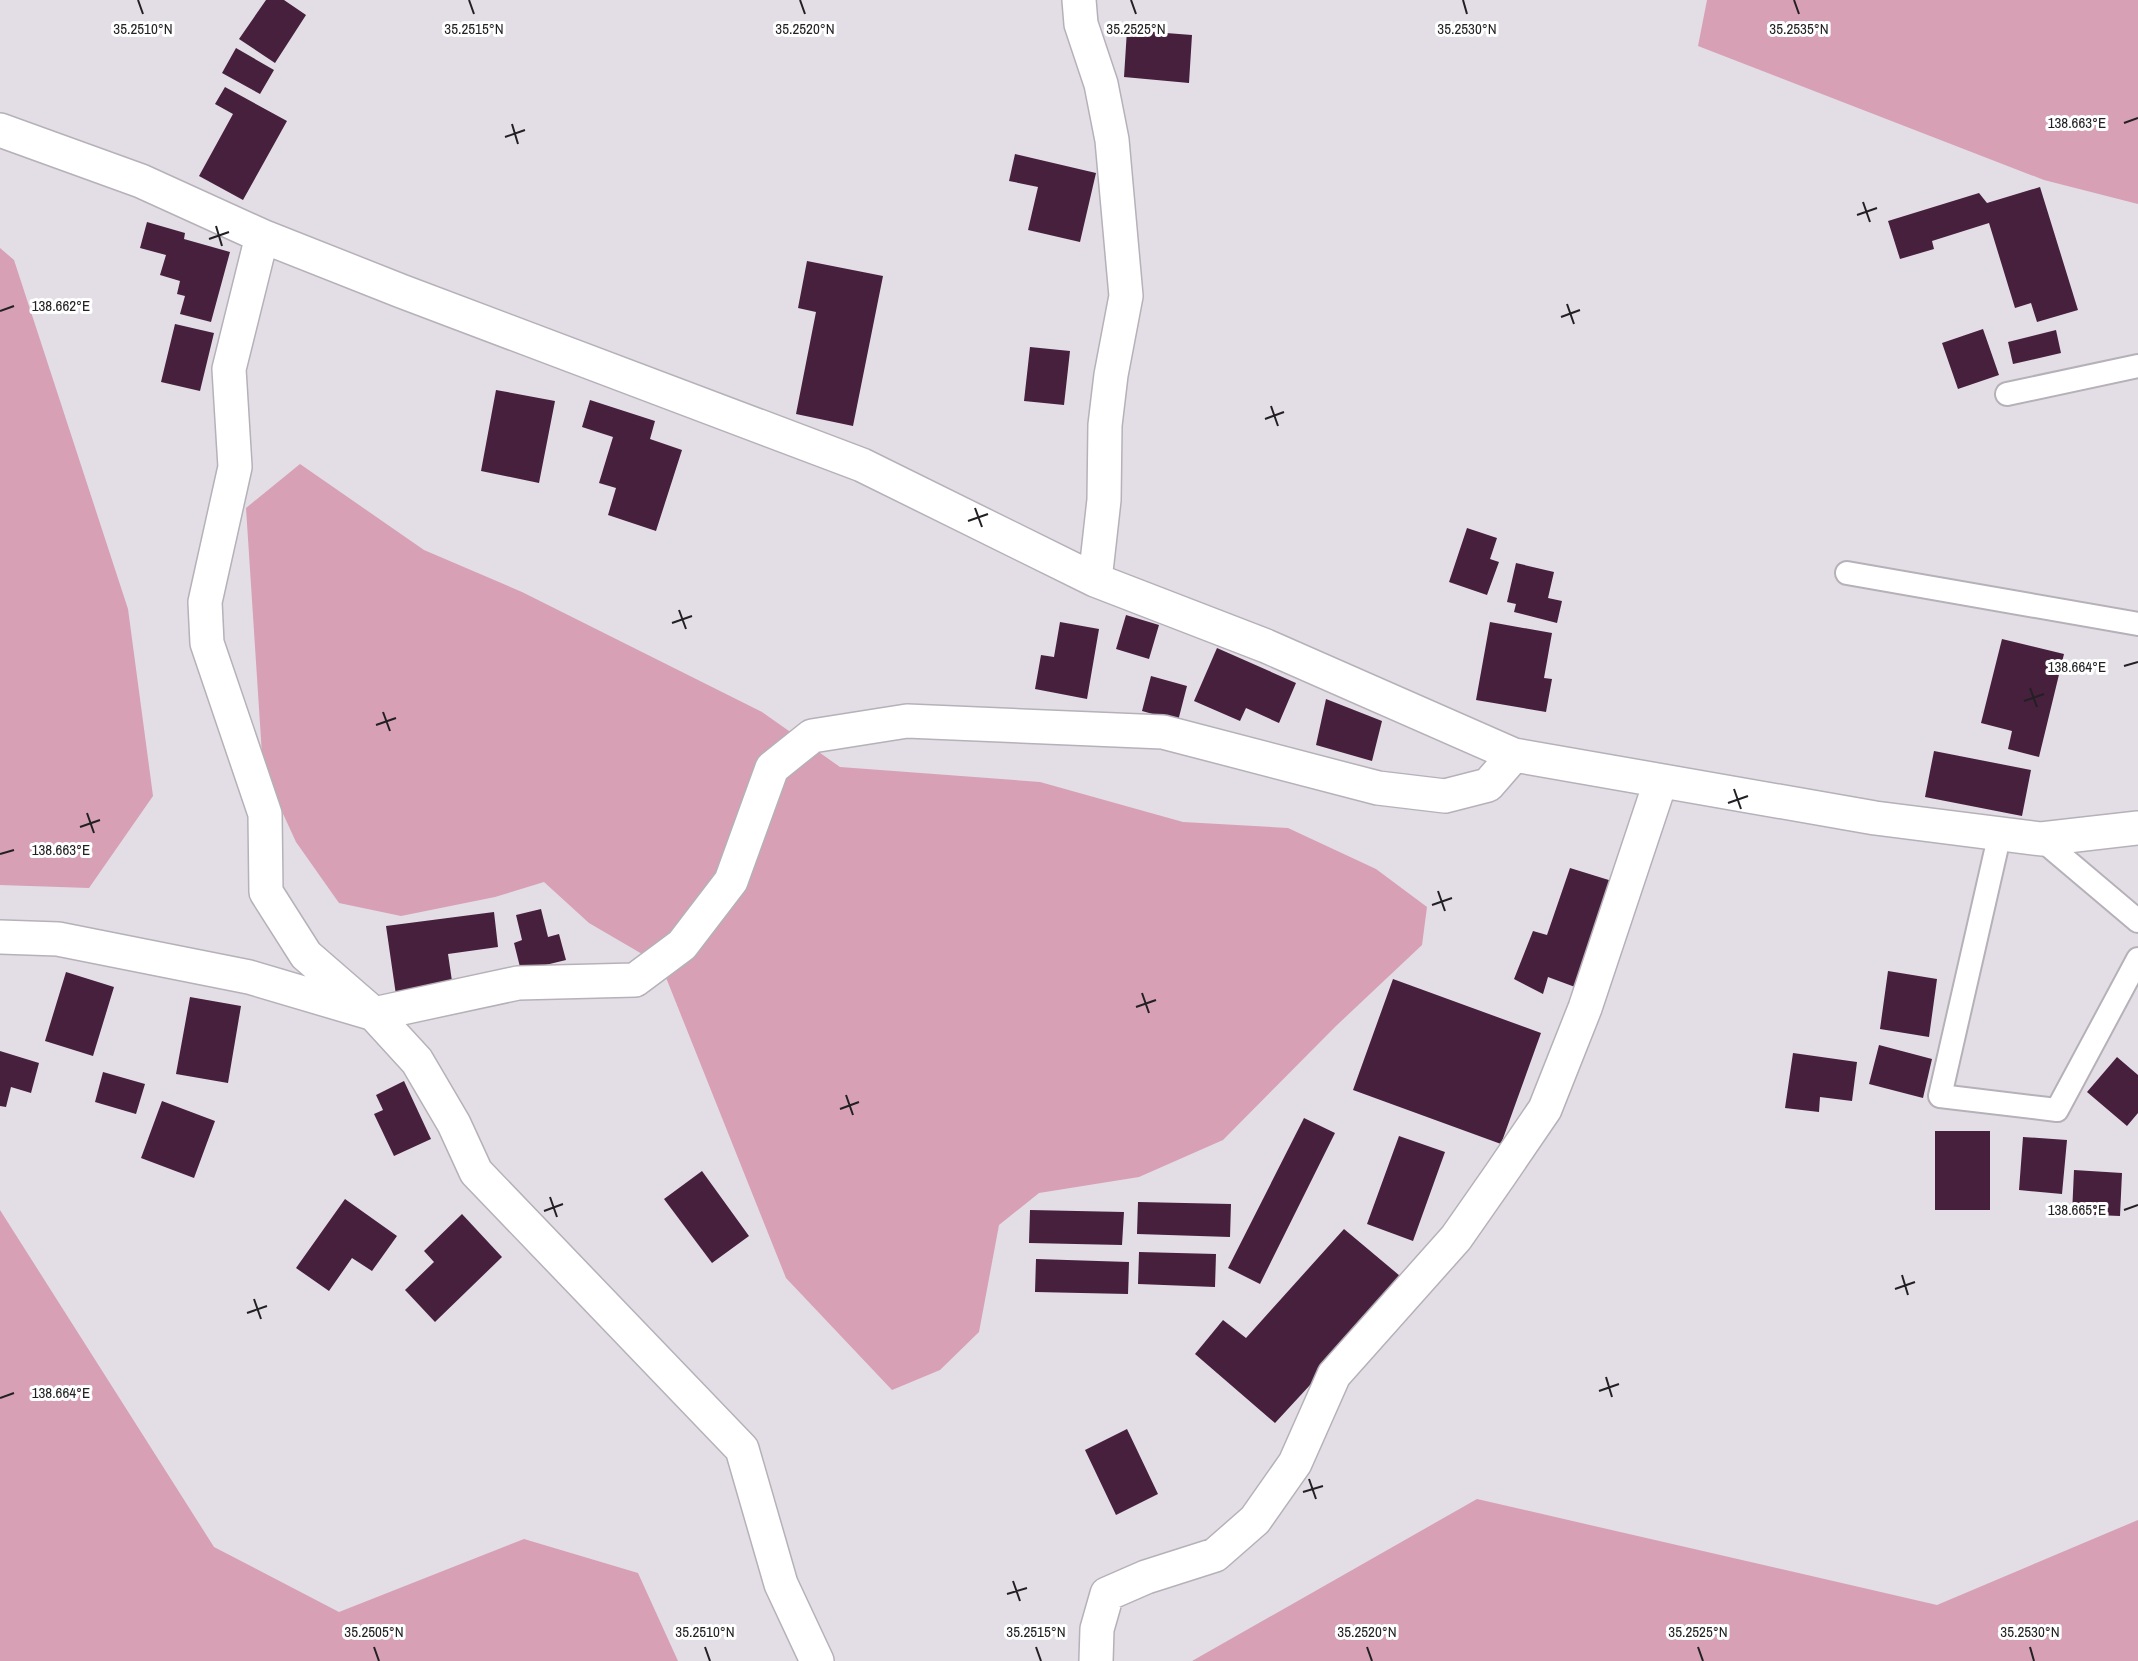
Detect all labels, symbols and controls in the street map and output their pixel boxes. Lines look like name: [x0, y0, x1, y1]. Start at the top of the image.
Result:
text: 35.2510°N: [113, 18, 173, 39]
text: 35.2515°N: [444, 18, 504, 39]
text: 35.2520°N: [775, 18, 835, 39]
text: 35.2525°N: [1106, 18, 1166, 39]
text: 35.2530°N: [1437, 18, 1497, 39]
text: 35.2535°N: [1769, 18, 1829, 39]
text: 138.663°E: [2048, 112, 2106, 133]
text: 138.662°E: [32, 295, 90, 316]
text: 138.664°E: [2048, 656, 2106, 677]
text: 138.663°E: [32, 839, 90, 860]
text: 138.665°E: [2048, 1199, 2106, 1220]
text: 138.664°E: [32, 1382, 90, 1403]
text: 35.2505°N: [344, 1621, 404, 1642]
text: 35.2510°N: [675, 1621, 735, 1642]
text: 35.2515°N: [1006, 1621, 1066, 1642]
text: 35.2520°N: [1337, 1621, 1397, 1642]
text: 35.2525°N: [1668, 1621, 1728, 1642]
text: 35.2530°N: [2000, 1621, 2060, 1642]

